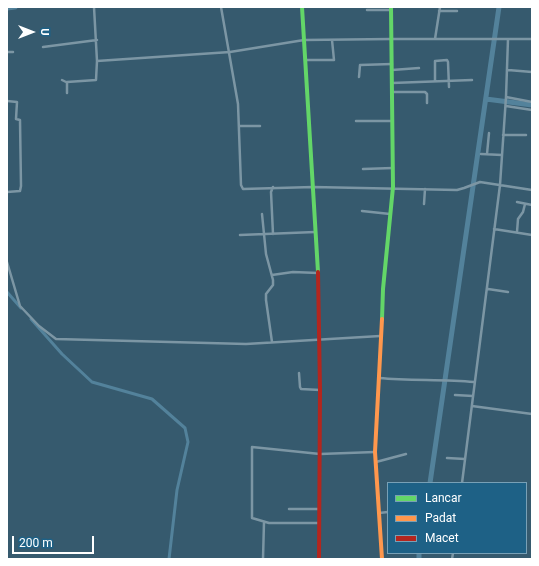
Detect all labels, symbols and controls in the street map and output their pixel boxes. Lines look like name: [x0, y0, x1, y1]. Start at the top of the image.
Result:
north arrow: [12, 12, 52, 52]
text: U: [38, 28, 51, 36]
legend: [387, 482, 527, 554]
text: Lancar: [425, 491, 462, 505]
text: Padat: [425, 511, 456, 525]
scale bar: [14, 528, 96, 554]
text: Macet: [425, 531, 459, 545]
text: 200 m: [19, 536, 53, 550]

